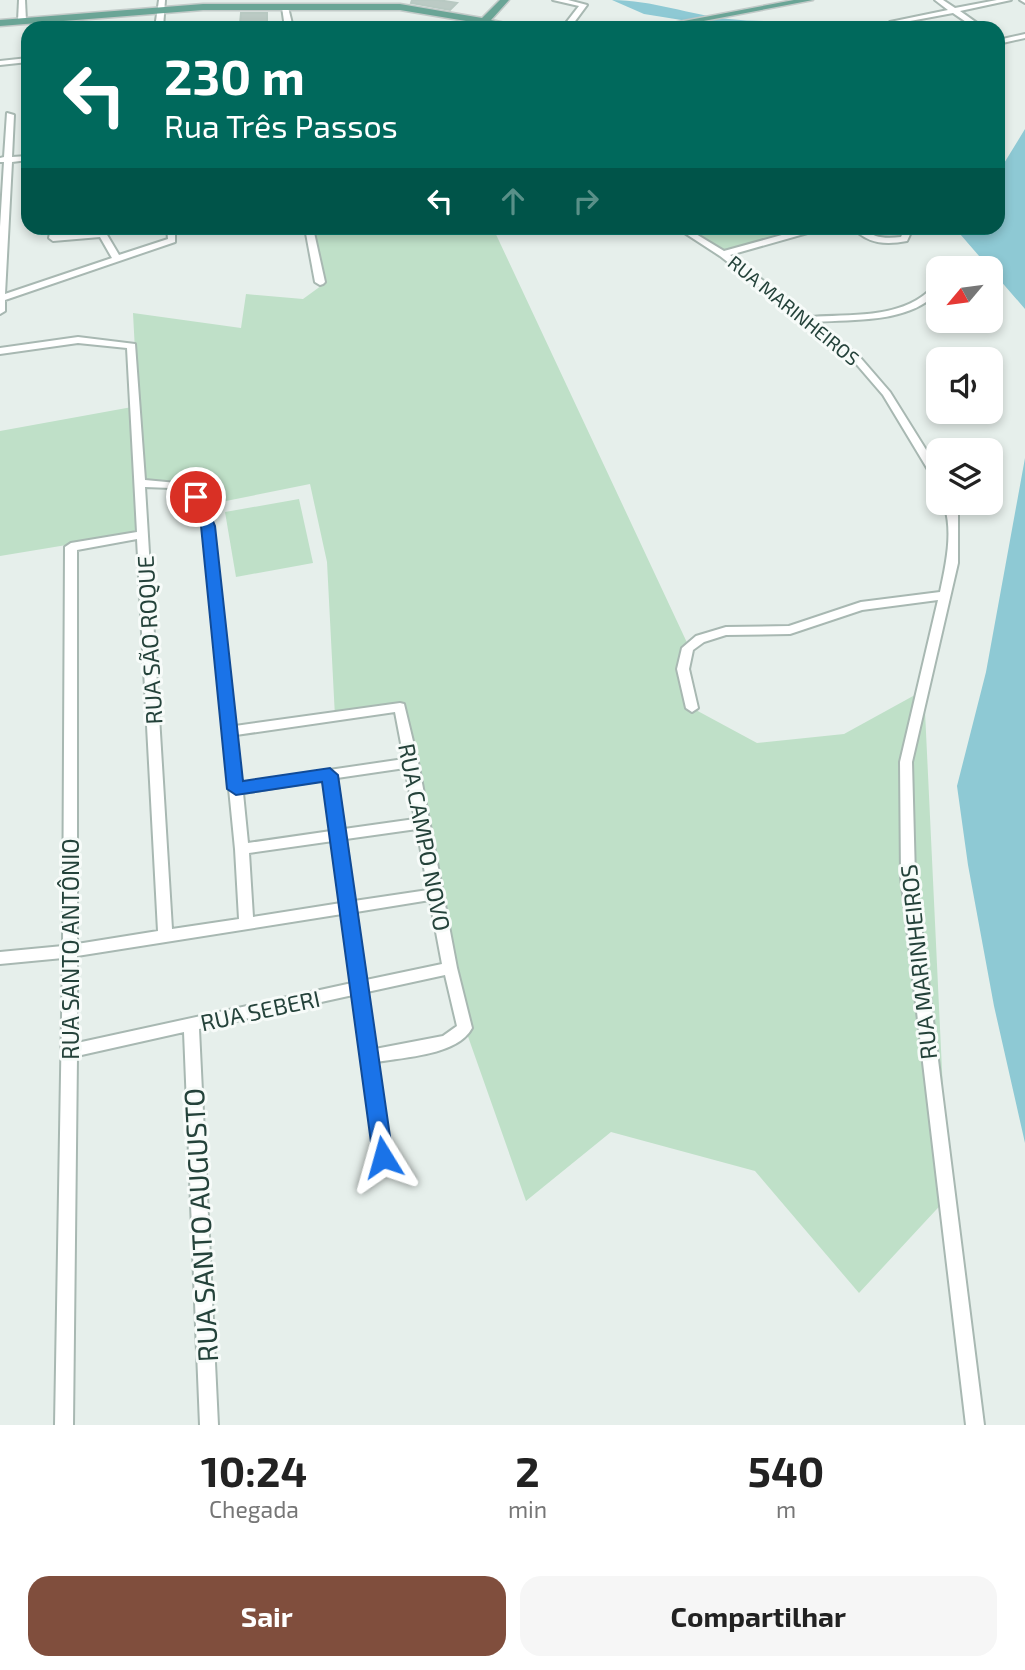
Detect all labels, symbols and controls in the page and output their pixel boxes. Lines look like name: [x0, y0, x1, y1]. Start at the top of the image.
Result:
text: 230 m: [164, 46, 305, 105]
icon: left: [49, 49, 140, 140]
text: Rua Três Passos: [164, 106, 398, 144]
icon: left: [421, 182, 459, 220]
icon: ahead: [494, 182, 532, 220]
icon: right: [567, 182, 605, 220]
street label: RUA MARINHEIROS: [724, 250, 864, 370]
north arrow: [926, 256, 1003, 332]
map controls: [926, 256, 1003, 515]
button: sound: [926, 347, 1003, 424]
button: layers: [926, 438, 1003, 515]
pin: [166, 467, 226, 527]
icon: arrive: [177, 478, 215, 516]
street label: RUA SÃO ROQUE: [131, 555, 167, 725]
street label: RUA CAMPO NOVO: [393, 741, 457, 933]
street label: RUA SANTO ANTÔNIO: [56, 838, 84, 1060]
street label: RUA MARINHEIROS: [894, 863, 942, 1061]
street label: RUA SEBERI: [198, 984, 322, 1036]
street label: RUA SANTO AUGUSTO: [176, 1087, 224, 1363]
position arrow: [346, 1120, 420, 1194]
text: 10:24: [201, 1445, 307, 1495]
text: 2: [515, 1445, 540, 1495]
text: 540: [748, 1445, 824, 1495]
text: Chegada: [209, 1495, 299, 1523]
text: min: [508, 1495, 547, 1523]
text: m: [776, 1495, 796, 1523]
button: Sair: [28, 1576, 506, 1656]
button: Compartilhar: [520, 1576, 997, 1656]

